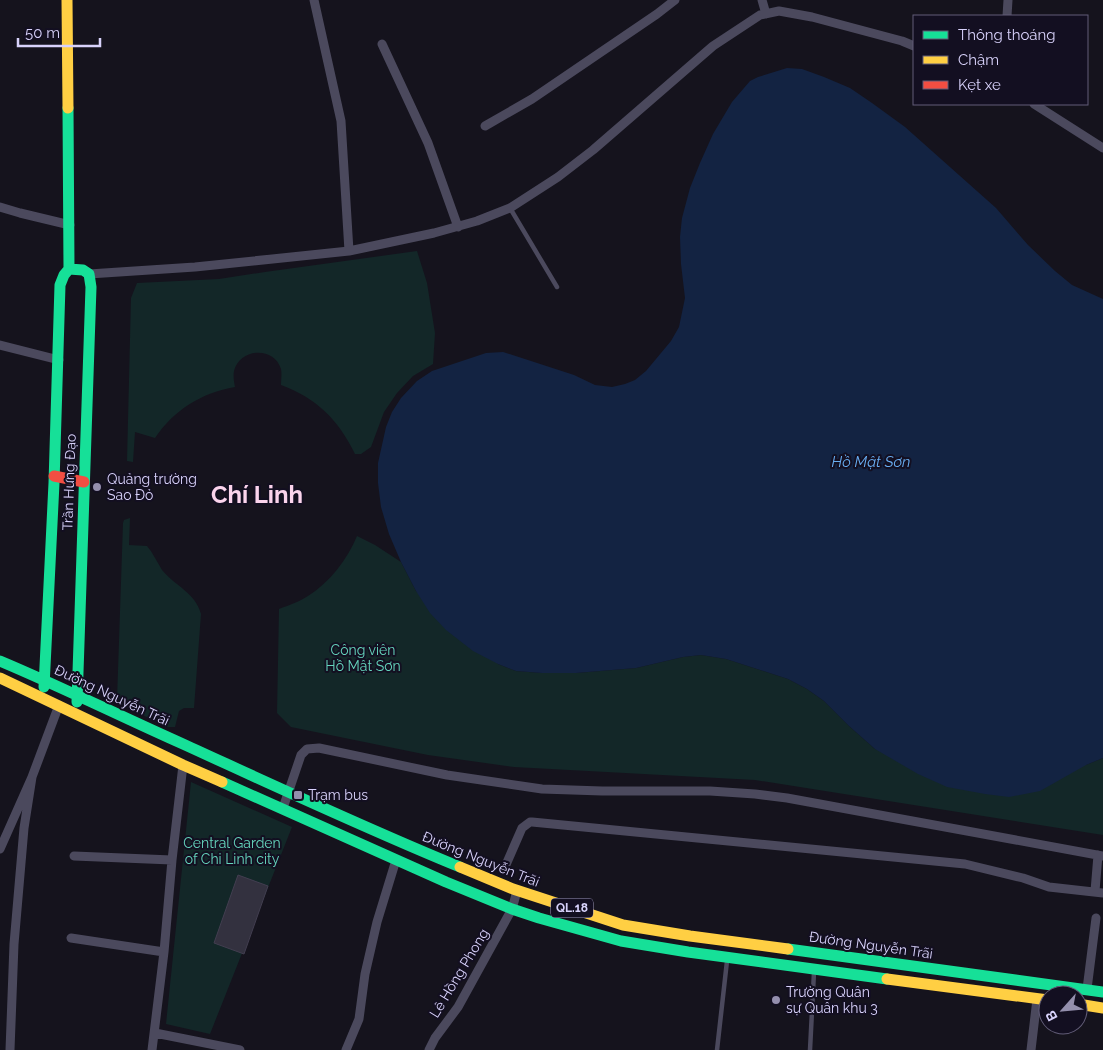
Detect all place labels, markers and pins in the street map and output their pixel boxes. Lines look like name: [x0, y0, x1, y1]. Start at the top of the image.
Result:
place label: Quảng trường Sao Đỏ: [107, 471, 197, 503]
marker: Quảng trường Sao Đỏ: [91, 481, 103, 493]
place label: Trạm bus: [308, 787, 368, 803]
marker: Trạm bus: [292, 789, 304, 801]
place label: Trường Quân sự Quân khu 3: [786, 984, 878, 1016]
marker: Trường Quân sự Quân khu 3: [770, 994, 782, 1006]

